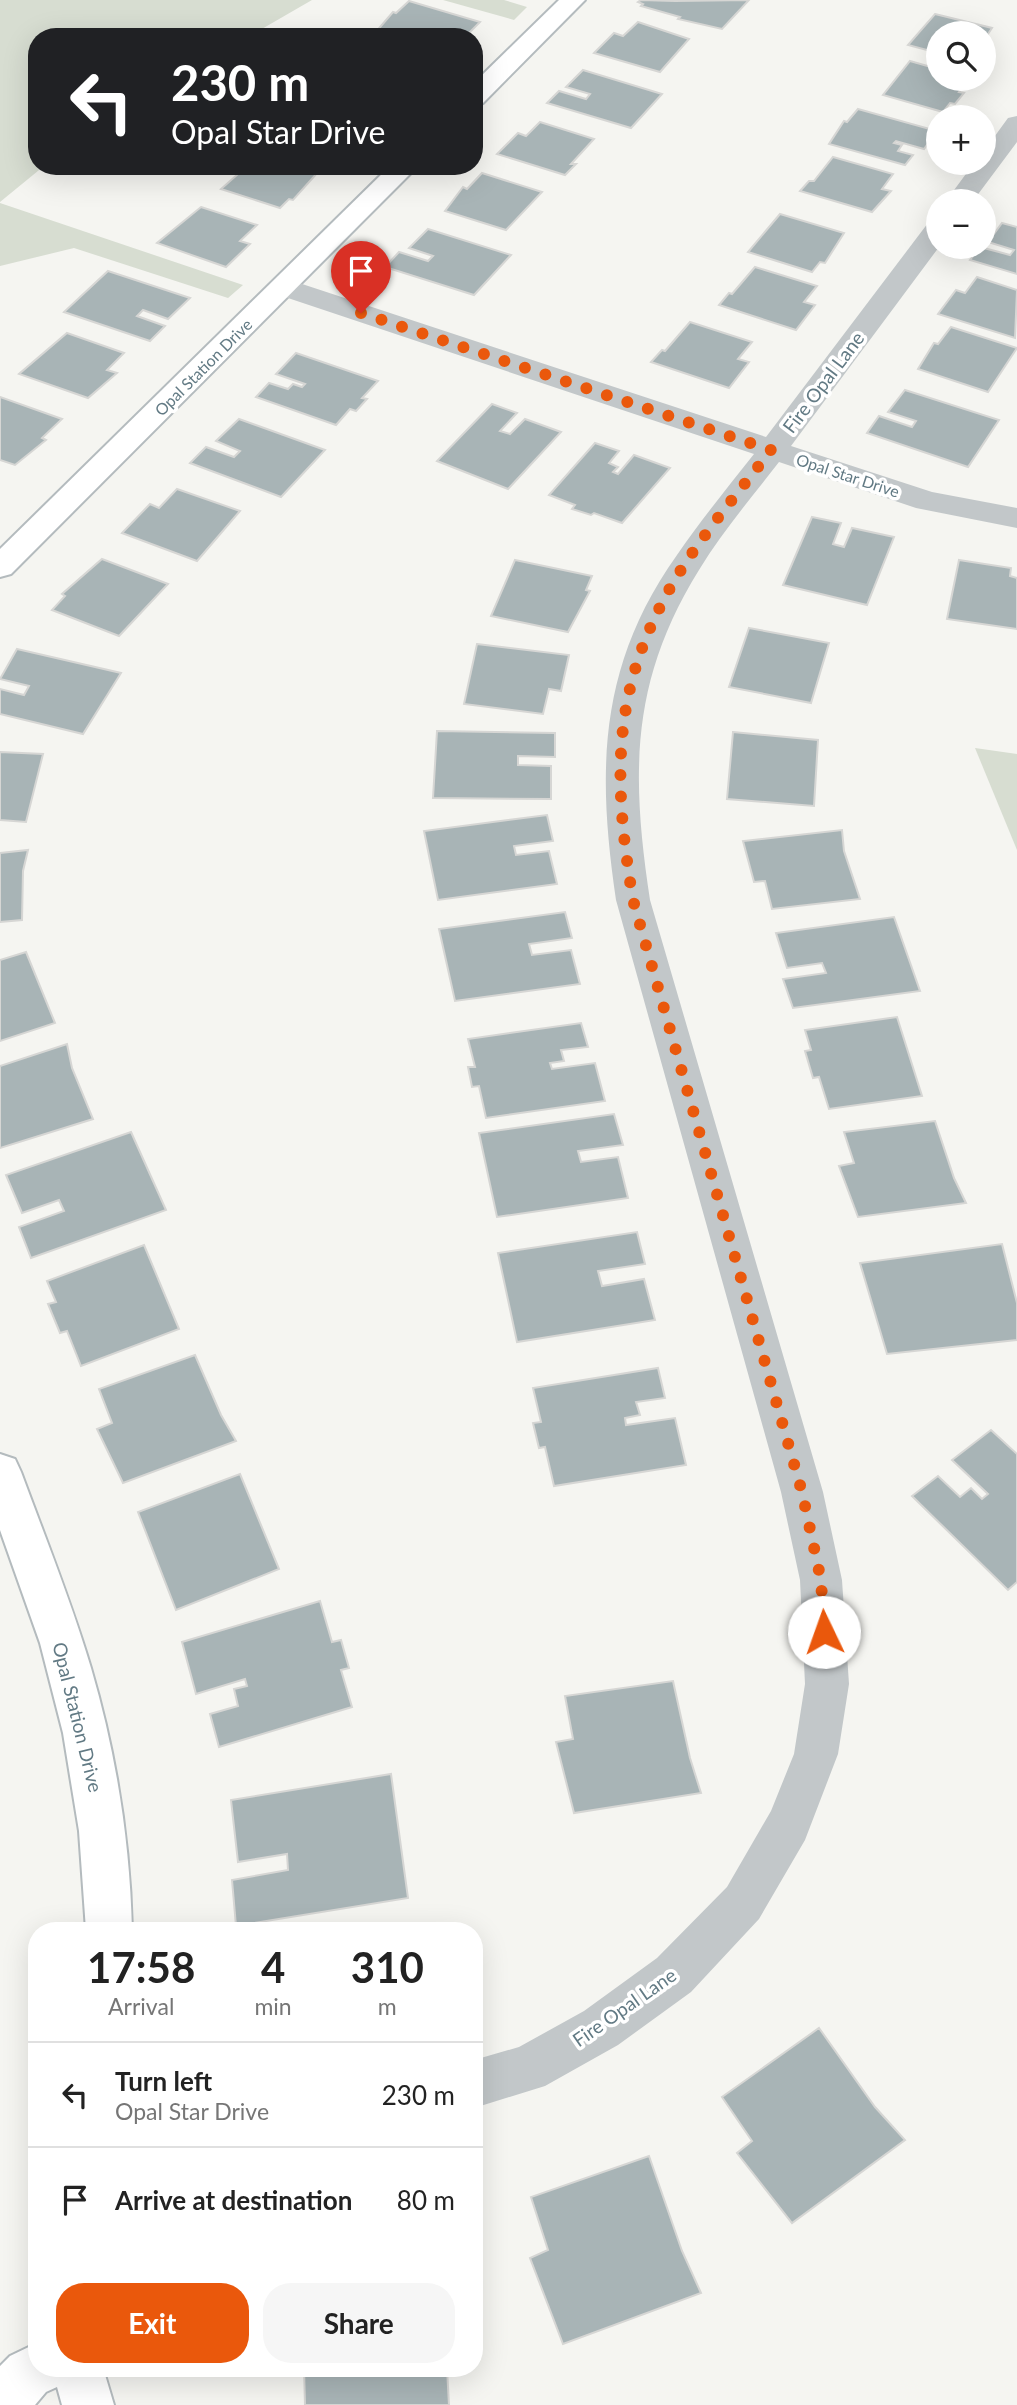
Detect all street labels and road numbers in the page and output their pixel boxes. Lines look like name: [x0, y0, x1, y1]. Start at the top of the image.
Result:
street label: Opal Station Drive: [151, 315, 255, 419]
street label: Fire Opal Lane: [777, 327, 869, 437]
street label: Opal Star Drive: [794, 449, 902, 501]
street label: Opal Station Drive: [48, 1640, 108, 1794]
street label: Fire Opal Lane: [568, 1963, 680, 2051]

